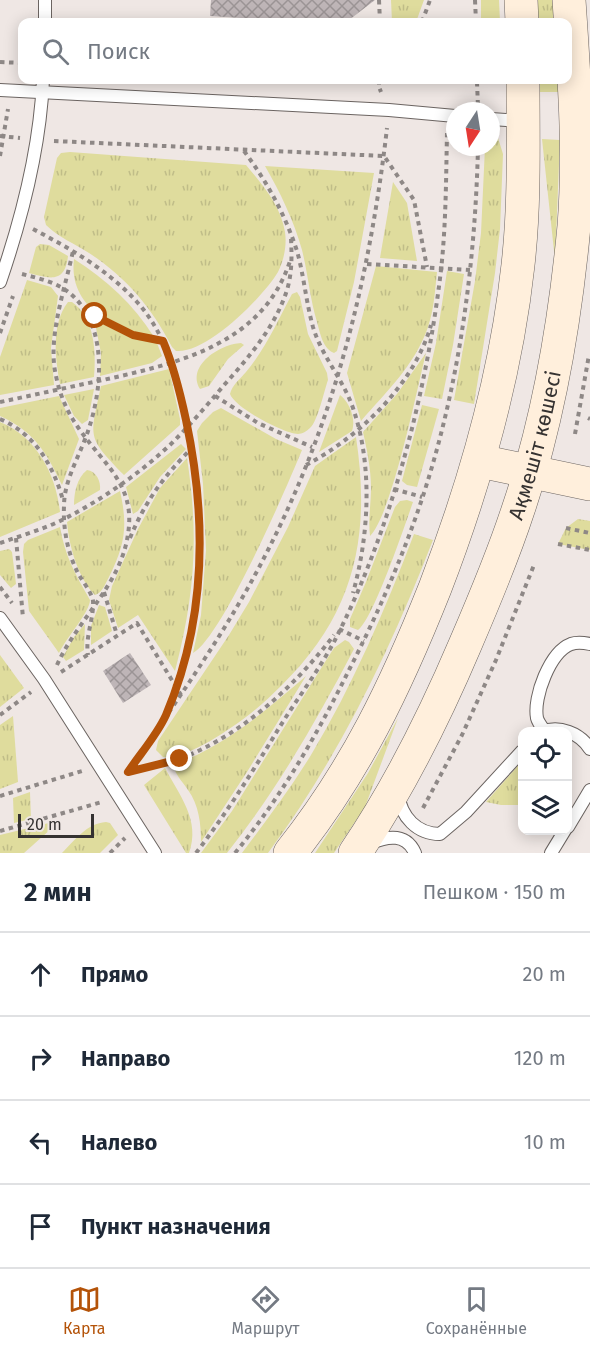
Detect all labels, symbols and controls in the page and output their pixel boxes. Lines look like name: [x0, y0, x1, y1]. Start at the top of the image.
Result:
search box: [18, 18, 572, 84]
icon: search: [39, 35, 72, 68]
text: Поиск: [87, 38, 150, 65]
north arrow: [446, 102, 500, 156]
route start: [81, 302, 107, 328]
street label: Ақмешіт көшесі: [503, 368, 567, 523]
map controls: [518, 727, 572, 835]
button: locate: [518, 727, 572, 781]
route end: [166, 745, 192, 771]
button: layers: [518, 781, 572, 835]
scale bar: [18, 811, 94, 838]
text: 20 m: [27, 815, 62, 834]
text: 2 мин: [24, 877, 92, 908]
text: Пешком · 150 m: [423, 880, 566, 904]
icon: ahead: [24, 958, 57, 991]
text: Прямо: [81, 961, 148, 988]
text: 20 m: [523, 962, 566, 986]
icon: right: [24, 1042, 57, 1075]
text: Направо: [81, 1045, 170, 1072]
text: 120 m: [514, 1046, 566, 1070]
icon: left: [24, 1126, 57, 1159]
text: Налево: [81, 1129, 157, 1156]
text: 10 m: [524, 1130, 566, 1154]
icon: arrive: [24, 1210, 57, 1243]
text: Пункт назначения: [81, 1213, 271, 1240]
tab: Карта: [63, 1283, 105, 1338]
tab: Маршрут: [232, 1283, 300, 1338]
tab: Сохранённые: [426, 1283, 527, 1338]

